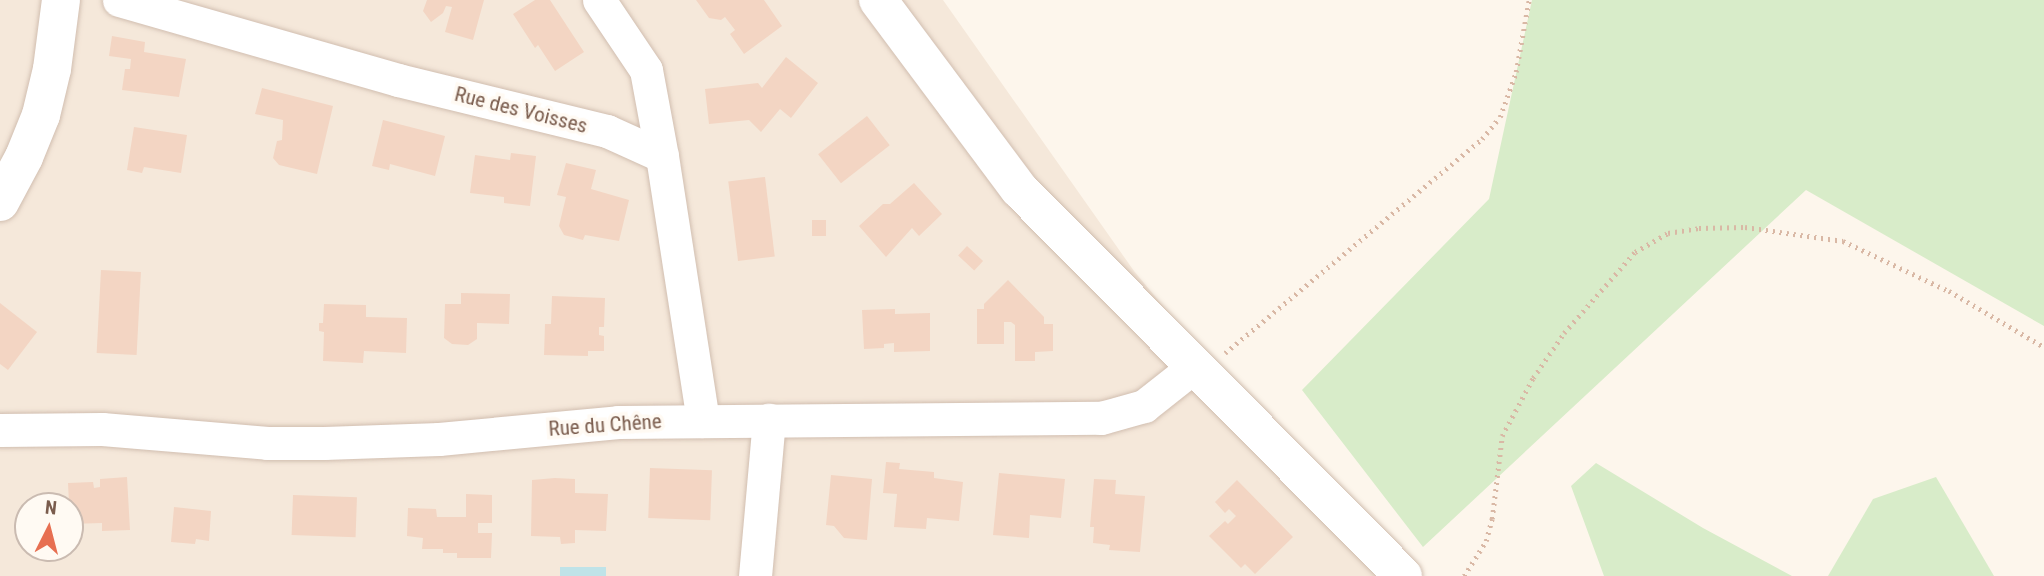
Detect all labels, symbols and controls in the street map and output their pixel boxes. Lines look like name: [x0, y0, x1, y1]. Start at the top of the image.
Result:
street label: Rue des Voisses: [452, 81, 590, 139]
street label: Rue du Chêne: [548, 408, 662, 442]
north arrow: [14, 492, 84, 562]
text: N: [44, 496, 58, 520]

